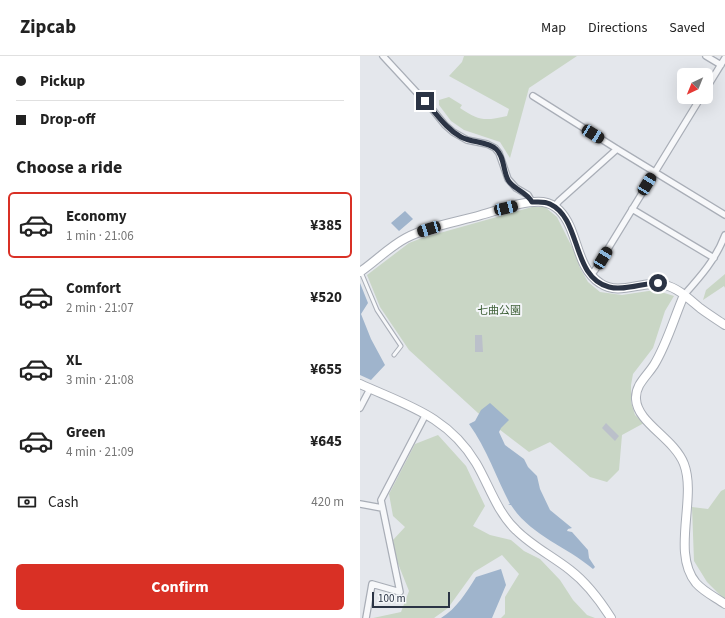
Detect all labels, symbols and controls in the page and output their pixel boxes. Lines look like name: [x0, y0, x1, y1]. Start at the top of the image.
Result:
text: Zipcab: [20, 14, 76, 41]
text: Map: [541, 18, 566, 38]
text: Directions: [588, 18, 647, 38]
text: Saved: [669, 18, 705, 38]
north arrow: [677, 68, 713, 104]
map controls: [677, 68, 713, 104]
text: Pickup: [40, 71, 85, 92]
route end: [416, 92, 434, 110]
text: Drop-off: [40, 109, 95, 130]
car: [580, 123, 606, 145]
text: Choose a ride: [16, 155, 122, 180]
car: [636, 171, 658, 197]
car: [493, 199, 519, 217]
text: Economy: [66, 206, 127, 227]
icon: car: [18, 207, 54, 243]
text: ¥385: [310, 215, 342, 236]
car: [416, 220, 442, 238]
text: 1 min · 21:06: [66, 227, 134, 245]
car: [592, 245, 614, 271]
route start: [649, 274, 667, 292]
text: Comfort: [66, 278, 121, 299]
icon: car: [18, 279, 54, 315]
text: ¥520: [310, 287, 342, 308]
text: 2 min · 21:07: [66, 299, 134, 317]
park label: 七曲公園: [477, 303, 521, 318]
text: XL: [66, 350, 82, 371]
icon: car: [18, 351, 54, 387]
text: ¥655: [310, 359, 342, 380]
text: 3 min · 21:08: [66, 371, 134, 389]
text: Green: [66, 422, 106, 443]
icon: car: [18, 423, 54, 459]
text: ¥645: [310, 431, 342, 452]
text: 4 min · 21:09: [66, 443, 134, 461]
icon: cash: [16, 491, 38, 513]
text: Cash: [48, 492, 79, 513]
text: 420 m: [311, 493, 344, 511]
button: Confirm: [16, 564, 344, 610]
scale bar: [372, 590, 450, 609]
text: 100 m: [378, 591, 406, 606]

